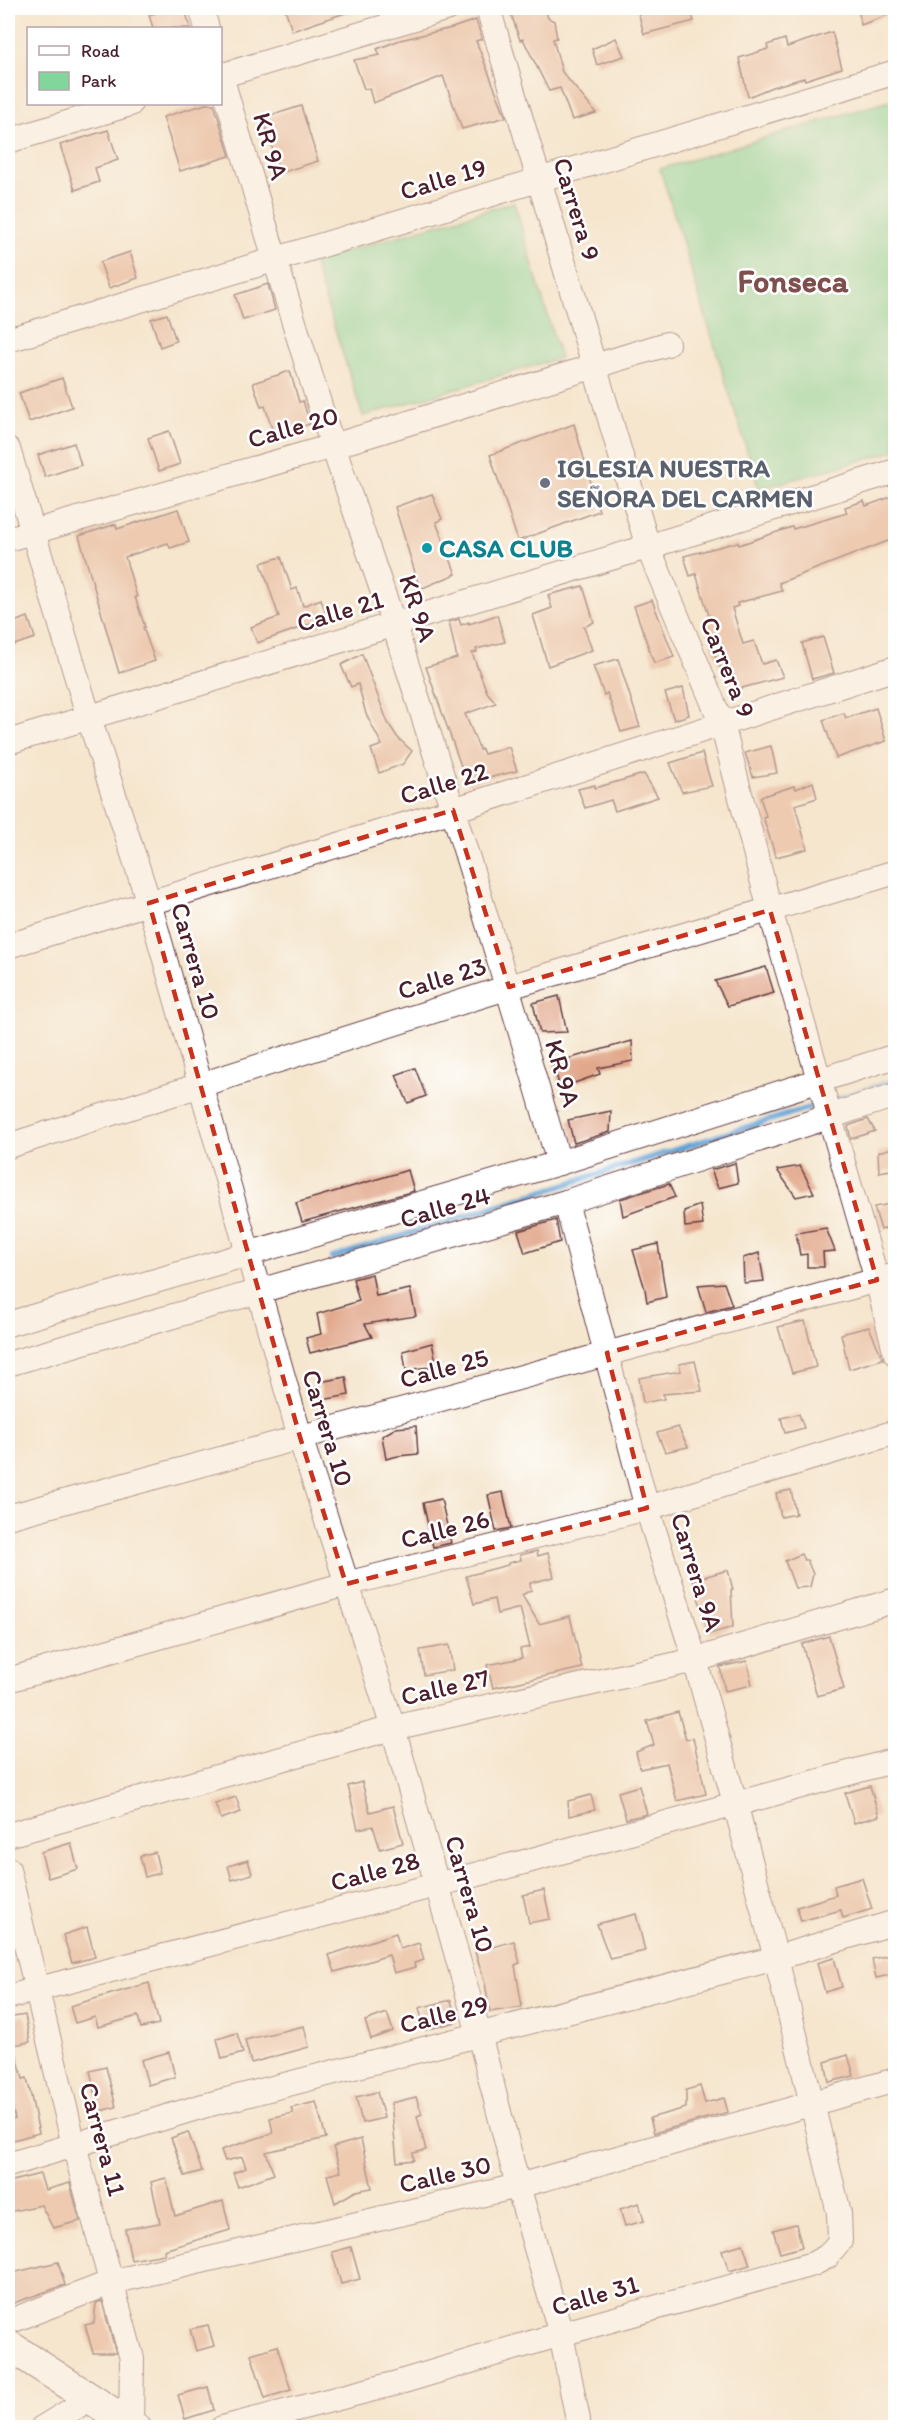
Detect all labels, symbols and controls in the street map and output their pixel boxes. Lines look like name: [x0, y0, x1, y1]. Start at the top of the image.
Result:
legend: [27, 27, 222, 105]
text: Road: [81, 40, 120, 62]
text: Park: [81, 70, 116, 92]
street label: KR 9A: [246, 109, 296, 184]
street label: Calle 19: [396, 151, 490, 207]
street label: Carrera 9: [546, 154, 608, 264]
district label: Fonseca: [738, 262, 849, 300]
street label: Calle 20: [244, 399, 342, 455]
place label: IGLESIA NUESTRA SEÑORA DEL CARMEN: [557, 452, 813, 514]
marker: IGLESIA NUESTRA SEÑORA DEL CARMEN: [538, 476, 552, 490]
place label: CASA CLUB: [439, 532, 573, 564]
marker: CASA CLUB: [420, 541, 434, 555]
street label: KR 9A: [392, 570, 444, 646]
street label: Calle 21: [293, 583, 387, 639]
street label: Carrera 9: [693, 612, 763, 722]
street label: Calle 22: [396, 754, 492, 812]
street label: Carrera 10: [164, 899, 228, 1023]
street label: Calle 23: [394, 949, 490, 1007]
street label: KR 9A: [538, 1036, 588, 1111]
street label: Calle 24: [396, 1179, 494, 1235]
street label: Calle 25: [396, 1341, 492, 1395]
street label: Carrera 10: [295, 1366, 361, 1490]
street label: Calle 26: [397, 1503, 493, 1555]
street label: Carrera 9A: [664, 1509, 730, 1636]
street label: Calle 27: [398, 1661, 492, 1713]
street label: Carrera 10: [438, 1832, 502, 1956]
street label: Calle 28: [327, 1844, 423, 1898]
street label: Calle 29: [396, 1988, 492, 2040]
street label: Carrera 11: [72, 2079, 134, 2199]
street label: Calle 30: [396, 2148, 494, 2200]
street label: Calle 31: [548, 2267, 642, 2323]

